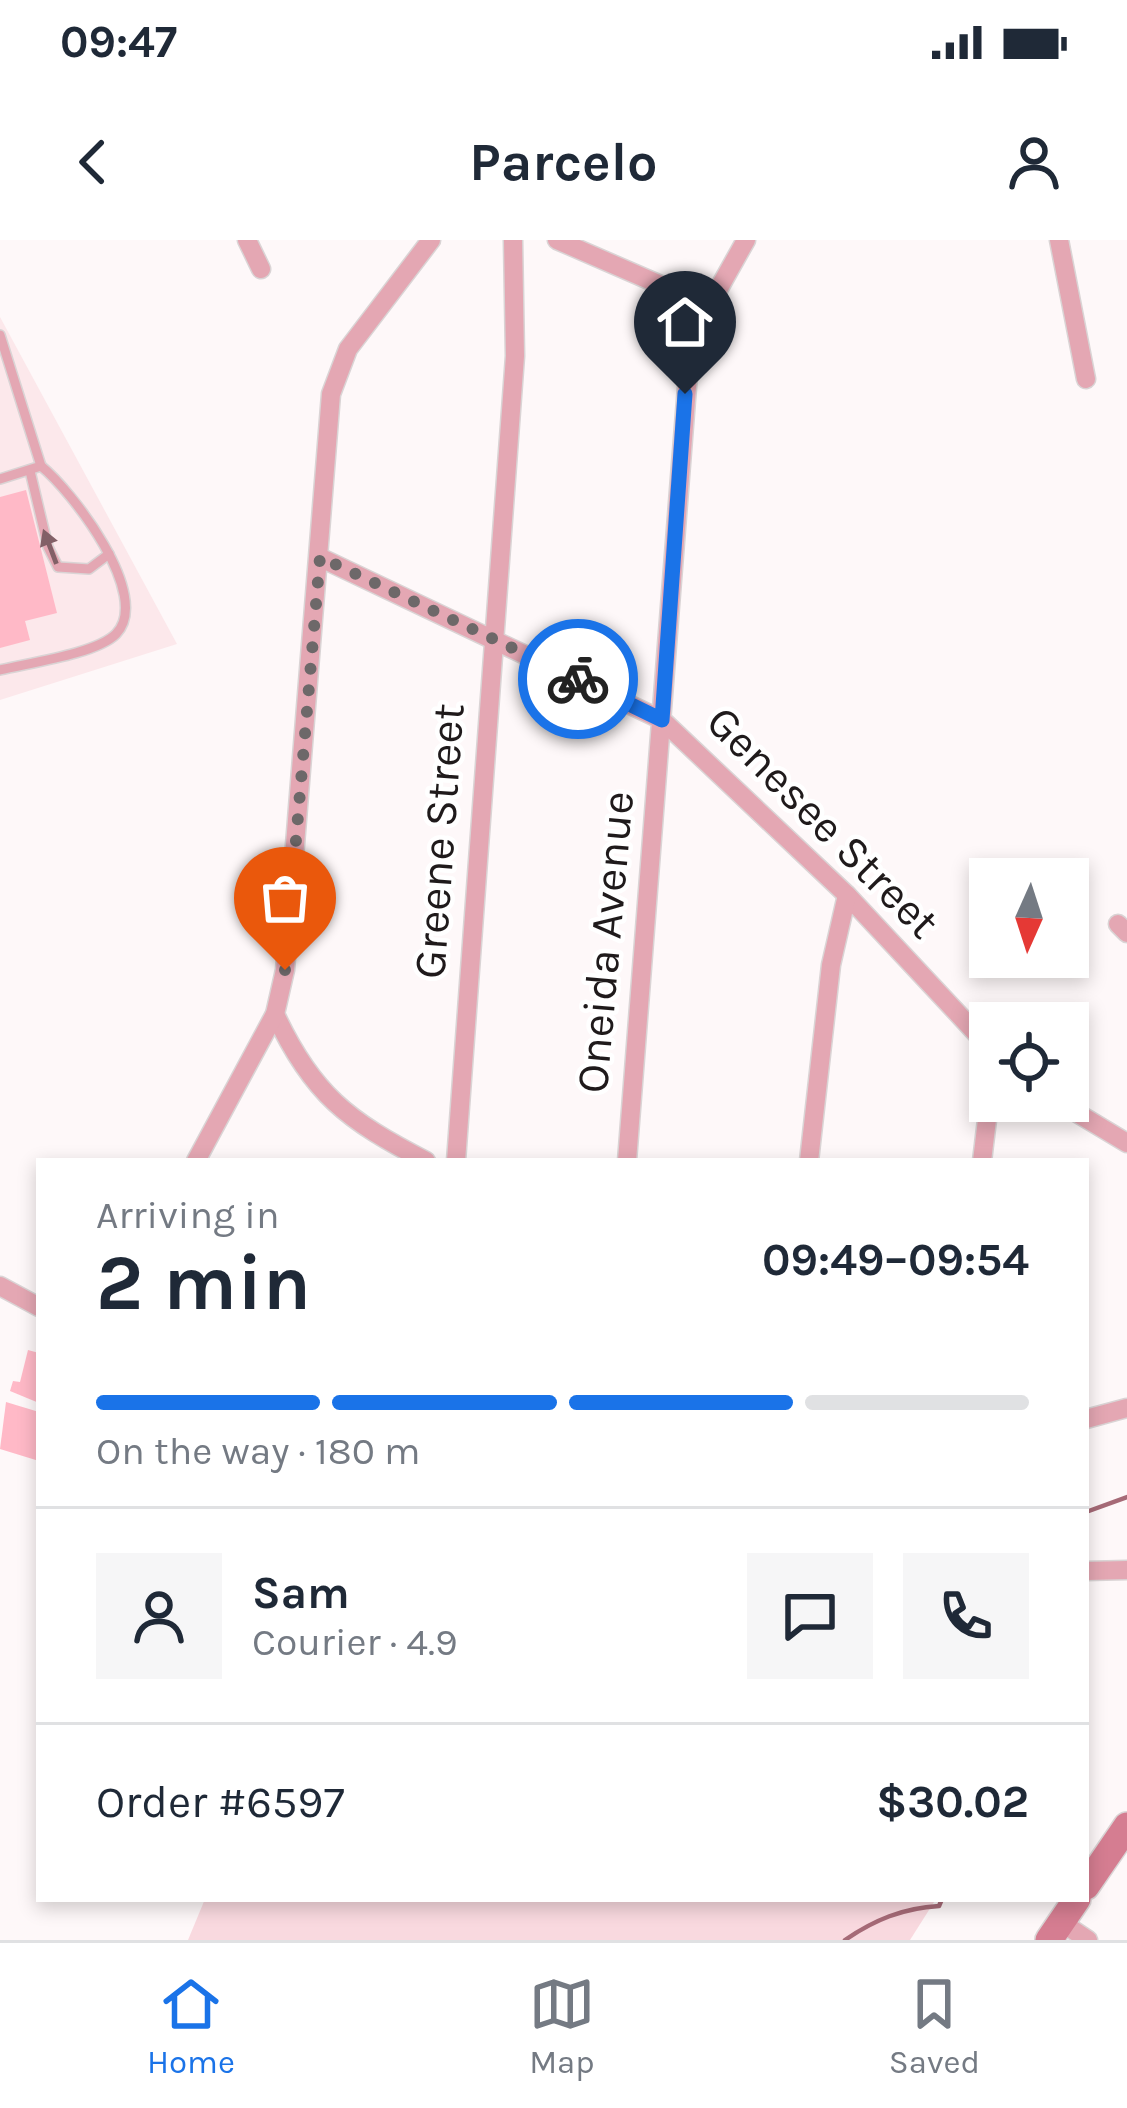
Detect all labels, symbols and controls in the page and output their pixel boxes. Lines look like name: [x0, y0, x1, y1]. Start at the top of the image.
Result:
text: 09:47: [60, 16, 177, 68]
icon: back: [60, 129, 126, 195]
icon: person: [1001, 129, 1067, 195]
text: Parcelo: [469, 130, 658, 194]
pin: [634, 271, 736, 394]
icon: home: [652, 289, 718, 355]
one-way arrow: [40, 528, 59, 564]
courier: [518, 619, 638, 739]
icon: bike: [545, 646, 611, 712]
street label: Genesee Street: [696, 695, 950, 949]
street label: Greene Street: [403, 702, 475, 980]
street label: Oneida Avenue: [566, 789, 644, 1095]
pin: [234, 847, 336, 970]
north arrow: [969, 858, 1089, 978]
map controls: [969, 858, 1089, 1122]
icon: bag: [252, 865, 318, 931]
button: locate: [969, 1002, 1089, 1122]
text: Arriving in: [96, 1192, 279, 1238]
text: 09:49–09:54: [762, 1234, 1029, 1286]
text: 2 min: [96, 1237, 311, 1329]
text: On the way · 180 m: [96, 1428, 421, 1474]
button: person: [96, 1553, 222, 1679]
button: chat: [747, 1553, 873, 1679]
button: phone: [903, 1553, 1029, 1679]
text: Sam: [252, 1567, 350, 1619]
text: Courier · 4.9: [252, 1619, 458, 1665]
text: Order #6597: [96, 1776, 345, 1828]
text: $30.02: [876, 1776, 1029, 1828]
tab: Home: [147, 1971, 235, 2081]
tab: Map: [529, 1971, 595, 2081]
tab: Saved: [889, 1971, 980, 2081]

